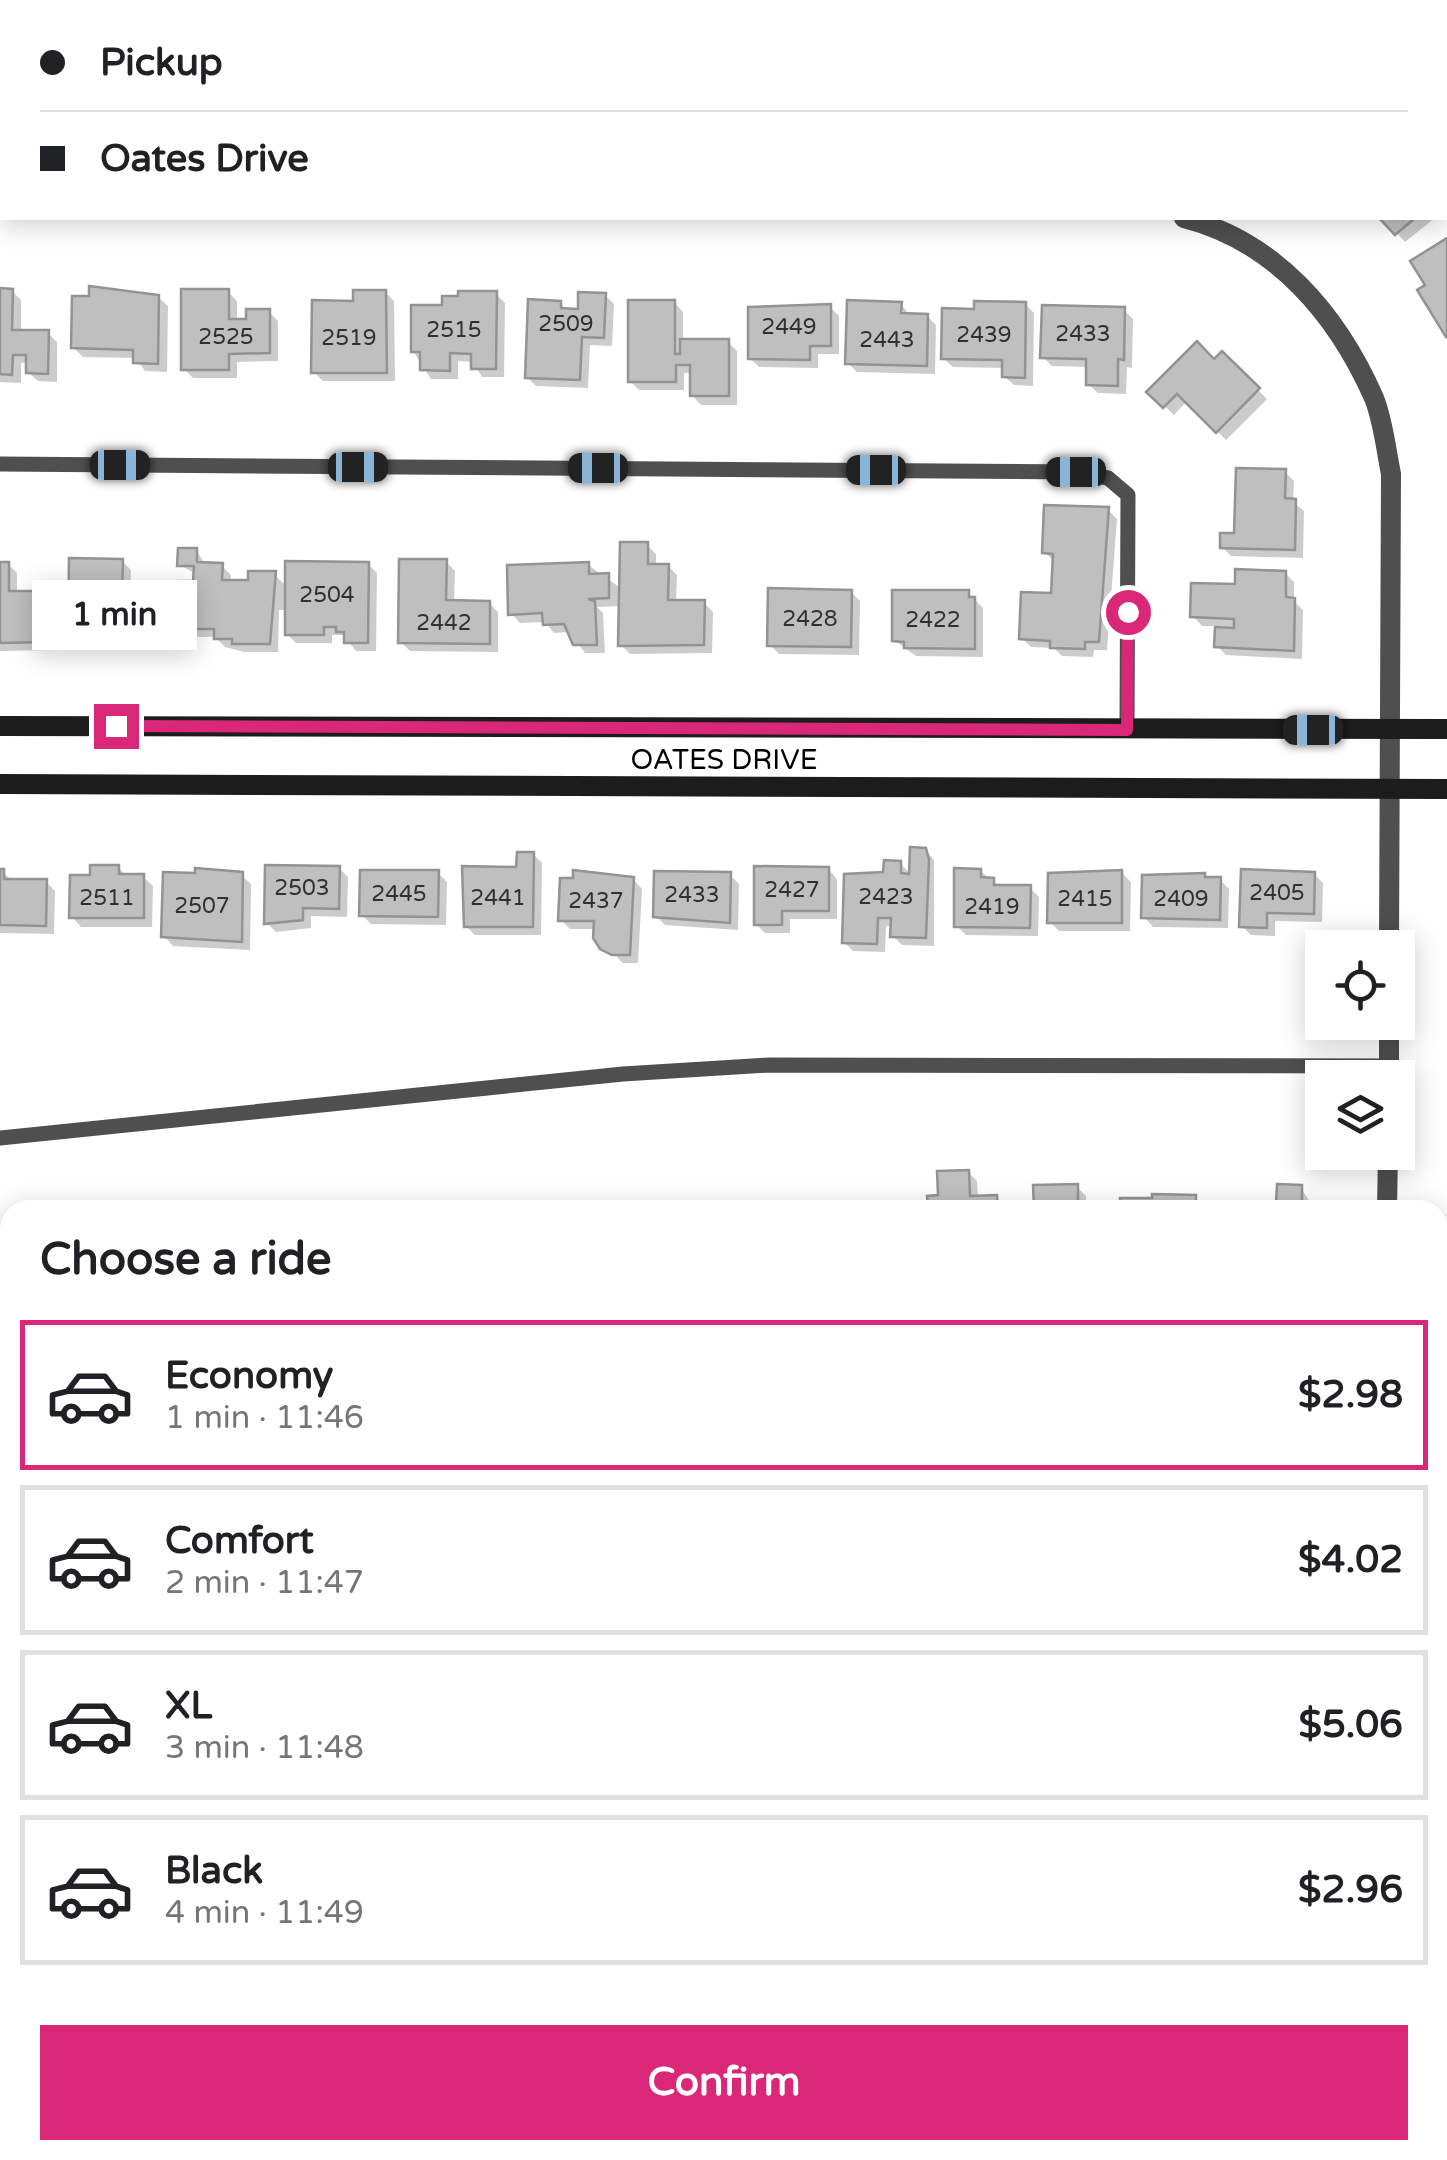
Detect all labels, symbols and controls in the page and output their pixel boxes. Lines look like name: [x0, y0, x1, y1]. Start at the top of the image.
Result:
text: Pickup: [100, 40, 223, 86]
text: Oates Drive: [100, 136, 309, 182]
house number: 2509: [538, 311, 594, 337]
house number: 2449: [761, 314, 817, 340]
house number: 2515: [426, 317, 482, 343]
house number: 2433: [1055, 321, 1111, 347]
house number: 2439: [956, 322, 1012, 348]
house number: 2525: [198, 324, 254, 350]
house number: 2519: [321, 325, 377, 351]
house number: 2443: [859, 327, 915, 353]
car: [90, 450, 150, 480]
car: [328, 452, 388, 482]
car: [568, 453, 628, 483]
car: [846, 455, 906, 485]
car: [1046, 457, 1106, 487]
callout: 1 min: [34, 581, 198, 651]
house number: 2504: [299, 582, 355, 608]
route start: [1106, 590, 1151, 635]
text: 1 min: [72, 596, 157, 634]
house number: 2428: [782, 606, 838, 632]
house number: 2422: [905, 607, 961, 633]
house number: 2442: [416, 610, 472, 636]
route end: [94, 704, 139, 749]
car: [1283, 715, 1343, 745]
street label: OATES DRIVE: [630, 743, 818, 777]
house number: 2503: [274, 875, 330, 901]
house number: 2427: [764, 877, 820, 903]
house number: 2405: [1249, 880, 1305, 906]
house number: 2445: [371, 881, 427, 907]
house number: 2433: [664, 882, 720, 908]
house number: 2423: [858, 884, 914, 910]
house number: 2511: [79, 885, 135, 911]
house number: 2441: [470, 885, 526, 911]
house number: 2415: [1057, 886, 1113, 912]
house number: 2409: [1153, 886, 1209, 912]
house number: 2437: [568, 888, 624, 914]
house number: 2507: [174, 893, 230, 919]
house number: 2419: [964, 894, 1020, 920]
map controls: [1305, 930, 1415, 1170]
button: locate: [1305, 930, 1415, 1040]
button: layers: [1305, 1060, 1415, 1170]
text: Choose a ride: [40, 1233, 331, 1287]
icon: car: [45, 1350, 135, 1440]
text: Economy: [165, 1353, 333, 1399]
text: $2.98: [1298, 1372, 1403, 1418]
text: 1 min · 11:46: [165, 1399, 364, 1437]
icon: car: [45, 1515, 135, 1605]
text: Comfort: [165, 1518, 314, 1564]
text: $4.02: [1298, 1537, 1403, 1583]
text: 2 min · 11:47: [165, 1564, 364, 1602]
icon: car: [45, 1680, 135, 1770]
text: XL: [165, 1683, 212, 1729]
text: $5.06: [1298, 1702, 1403, 1748]
text: 3 min · 11:48: [165, 1729, 364, 1767]
icon: car: [45, 1845, 135, 1935]
text: Black: [165, 1848, 263, 1894]
text: $2.96: [1298, 1867, 1403, 1913]
text: 4 min · 11:49: [165, 1894, 364, 1932]
button: Confirm: [40, 2025, 1408, 2140]

